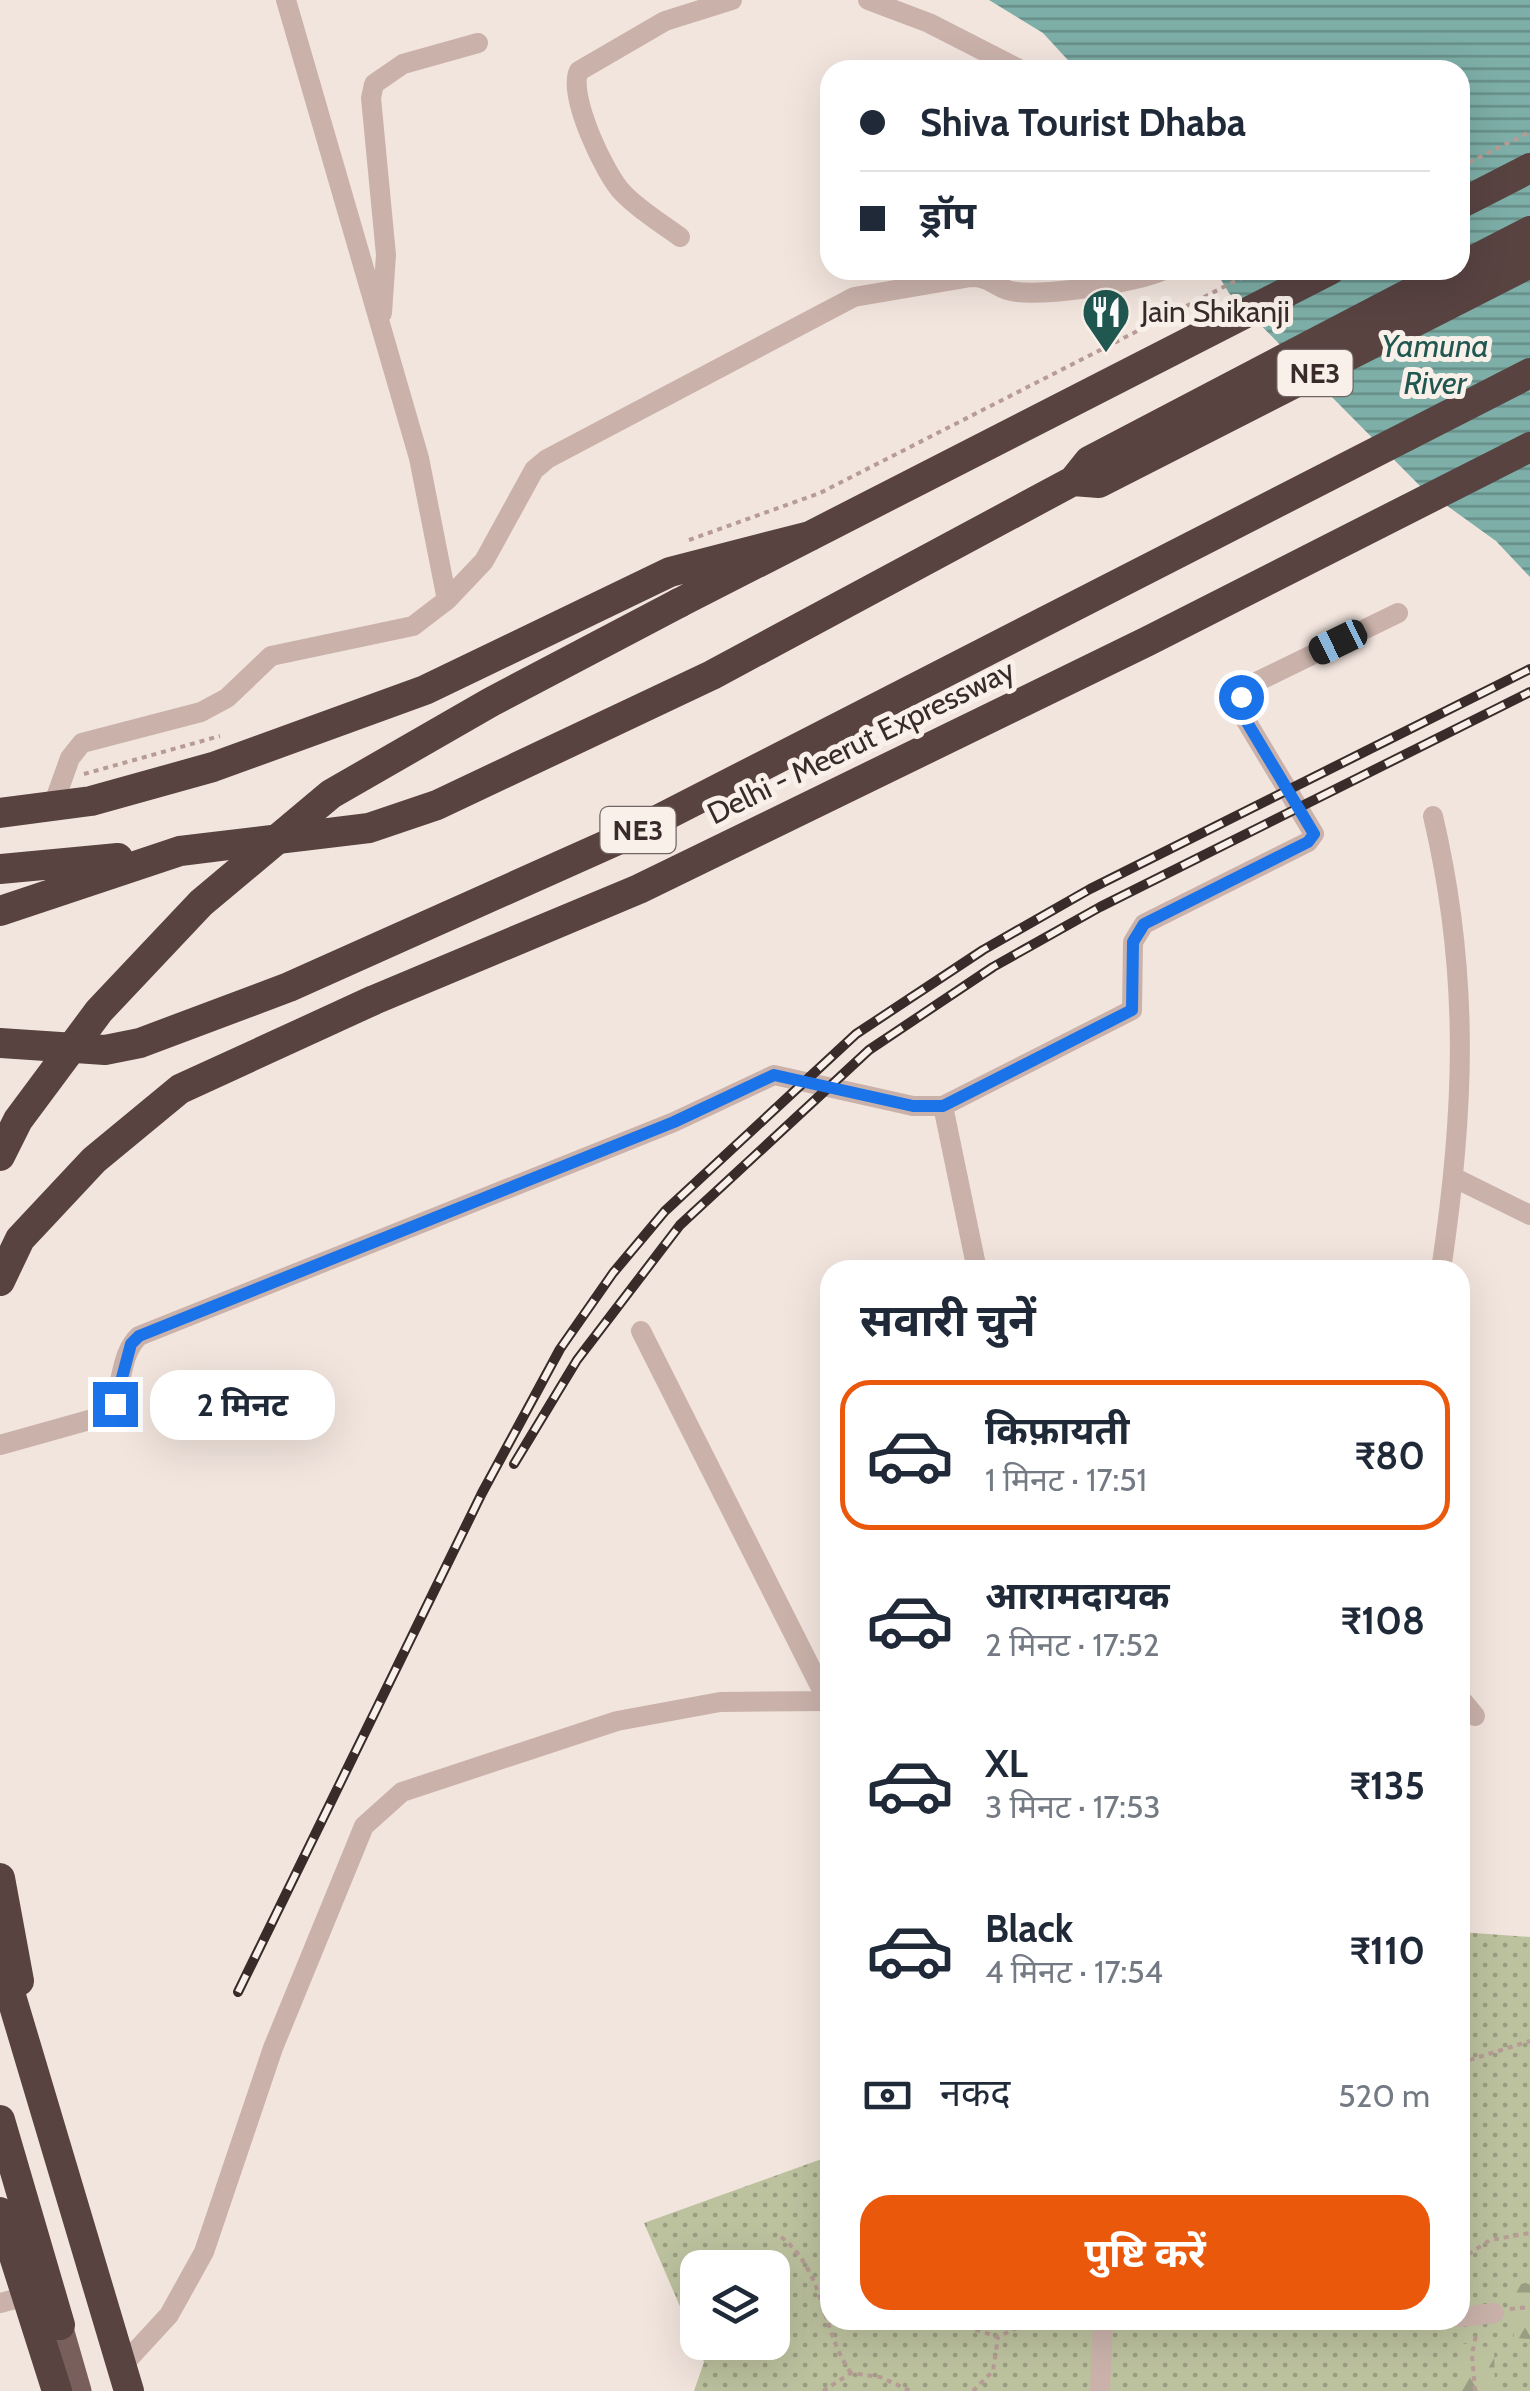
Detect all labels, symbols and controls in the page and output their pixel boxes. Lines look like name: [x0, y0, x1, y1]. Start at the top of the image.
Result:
text: Shiva Tourist Dhaba: [920, 99, 1246, 146]
text: ड्रॉप: [920, 192, 976, 239]
restaurant icon: Jain Shikanji: [1080, 286, 1132, 354]
place label: Jain Shikanji: [1140, 293, 1290, 330]
water label: Yamuna River: [1381, 326, 1489, 402]
road number: NE3: [1278, 350, 1352, 396]
car: [1304, 615, 1372, 669]
street label: Delhi - Meerut Expressway: [701, 651, 1020, 832]
route start: [1219, 675, 1264, 720]
road number: NE3: [600, 807, 676, 853]
text: सवारी चुनें: [860, 1293, 1036, 1347]
callout: 2 मिनट: [150, 1369, 335, 1439]
route end: [93, 1382, 138, 1427]
text: 2 मिनट: [197, 1385, 288, 1424]
text: किफ़ायती: [985, 1407, 1129, 1454]
icon: car: [865, 1410, 955, 1500]
text: ₹80: [1355, 1432, 1425, 1479]
text: 1 मिनट · 17:51: [985, 1460, 1147, 1499]
text: आरामदायक: [985, 1572, 1169, 1619]
icon: car: [865, 1575, 955, 1665]
text: ₹108: [1340, 1597, 1425, 1644]
text: 2 मिनट · 17:52: [985, 1625, 1160, 1664]
icon: car: [865, 1740, 955, 1830]
text: XL: [985, 1740, 1028, 1787]
text: ₹135: [1349, 1762, 1425, 1809]
text: 3 मिनट · 17:53: [985, 1787, 1161, 1826]
icon: car: [865, 1905, 955, 1995]
text: Black: [985, 1905, 1073, 1952]
text: ₹110: [1349, 1927, 1425, 1974]
text: 4 मिनट · 17:54: [985, 1952, 1163, 1991]
icon: cash: [860, 2068, 915, 2123]
text: नकद: [940, 2069, 1010, 2116]
text: 520 m: [1338, 2076, 1430, 2115]
button: पुष्टि करें: [860, 2195, 1430, 2310]
map controls: [680, 2250, 790, 2360]
button: layers: [680, 2250, 790, 2360]

